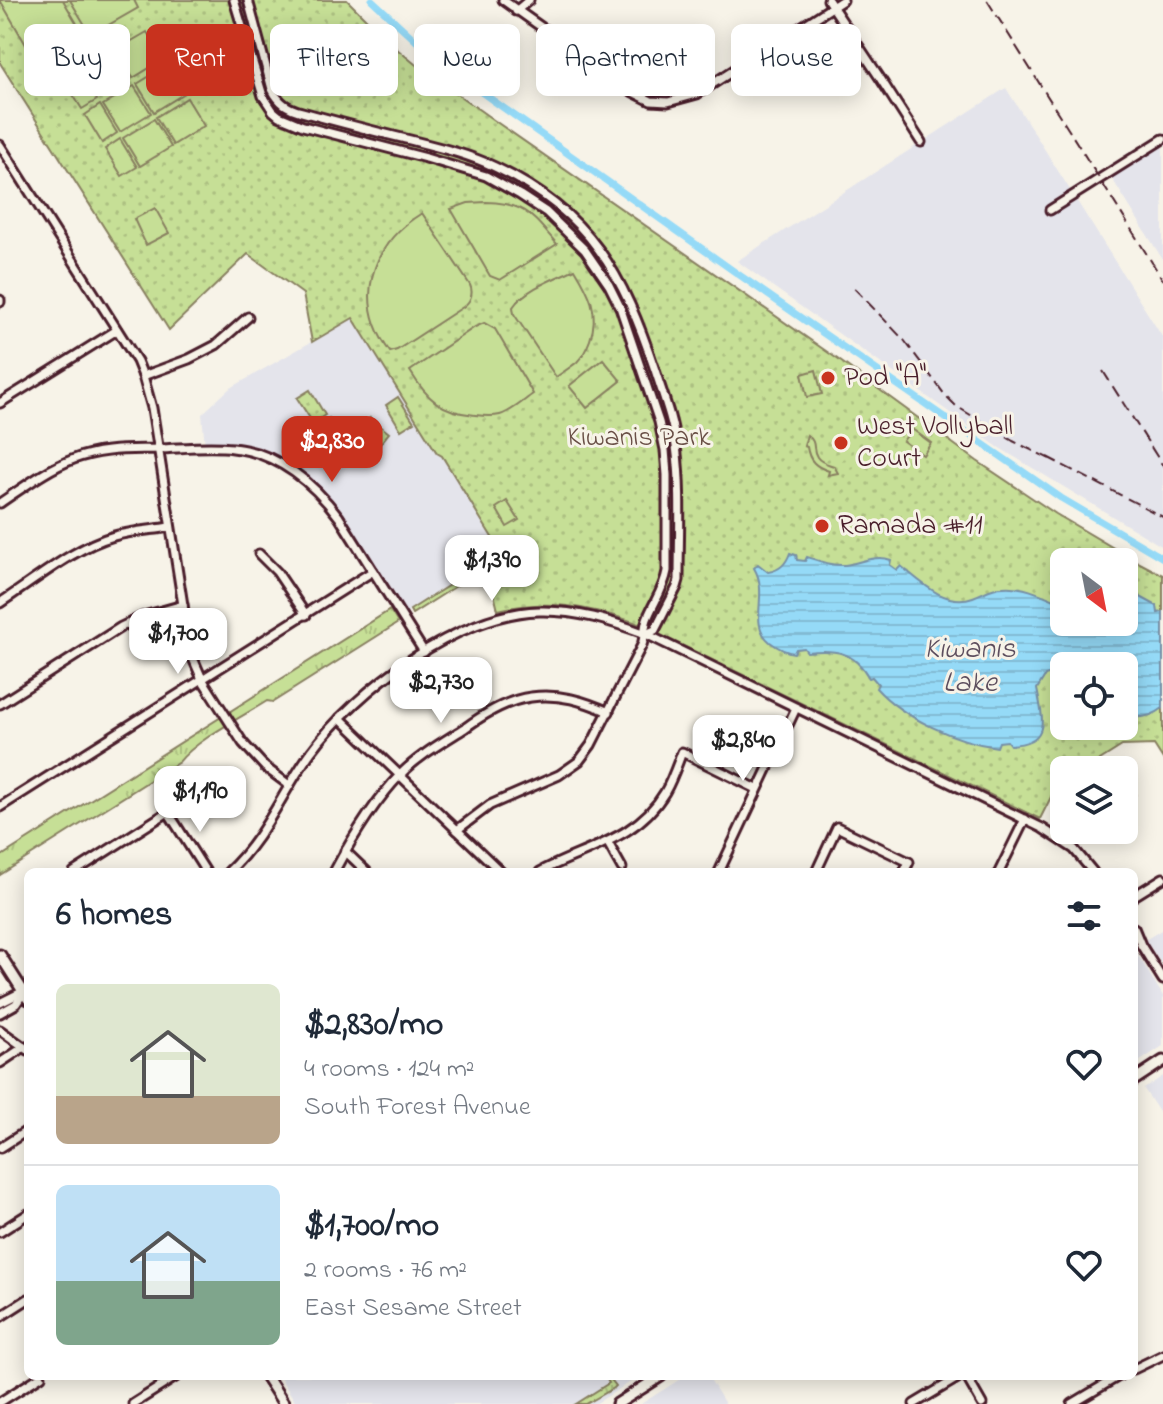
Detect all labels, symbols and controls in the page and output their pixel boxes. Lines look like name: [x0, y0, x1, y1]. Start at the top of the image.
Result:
chip: Buy: [24, 24, 130, 96]
chip: Rent: [146, 24, 254, 96]
chip: Filters: [270, 24, 398, 96]
chip: New: [414, 24, 520, 96]
chip: Apartment: [536, 24, 715, 96]
chip: House: [731, 24, 861, 96]
place label: Pod "A": [844, 358, 926, 399]
marker: Pod "A": [819, 369, 837, 387]
place label: West Vollyball Court: [857, 407, 1013, 480]
pin: $2,830: [267, 416, 397, 484]
park label: Kiwanis Park: [568, 418, 711, 459]
text: $2,830: [300, 423, 364, 461]
marker: West Vollyball Court: [832, 434, 850, 452]
place label: Ramada #11: [838, 506, 983, 547]
marker: Ramada #11: [813, 517, 831, 535]
pin: $1,390: [427, 535, 557, 603]
text: $1,390: [463, 542, 521, 580]
north arrow: [1050, 548, 1138, 636]
map controls: [1050, 548, 1138, 844]
pin: $1,700: [113, 608, 243, 676]
text: $1,700: [147, 615, 209, 653]
water label: Kiwanis Lake: [924, 628, 1016, 706]
button: locate: [1050, 652, 1138, 740]
pin: $2,730: [376, 657, 506, 725]
text: $2,730: [408, 664, 474, 702]
pin: $2,840: [678, 715, 808, 783]
text: $2,840: [711, 722, 775, 760]
button: layers: [1050, 756, 1138, 844]
pin: $1,190: [135, 766, 265, 834]
text: $1,190: [172, 773, 228, 811]
text: 6 homes: [56, 891, 172, 941]
icon: filters: [1062, 894, 1106, 938]
text: $2,830/mo: [304, 1001, 443, 1051]
icon: home: [120, 1016, 216, 1112]
icon: heart: [1062, 1042, 1106, 1086]
text: 4 rooms · 124 m²: [304, 1051, 475, 1089]
text: South Forest Avenue: [304, 1089, 531, 1127]
text: $1,700/mo: [304, 1202, 439, 1252]
icon: home: [120, 1217, 216, 1313]
icon: heart: [1062, 1243, 1106, 1287]
text: 2 rooms · 76 m²: [304, 1252, 467, 1290]
text: East Sesame Street: [304, 1290, 522, 1328]

